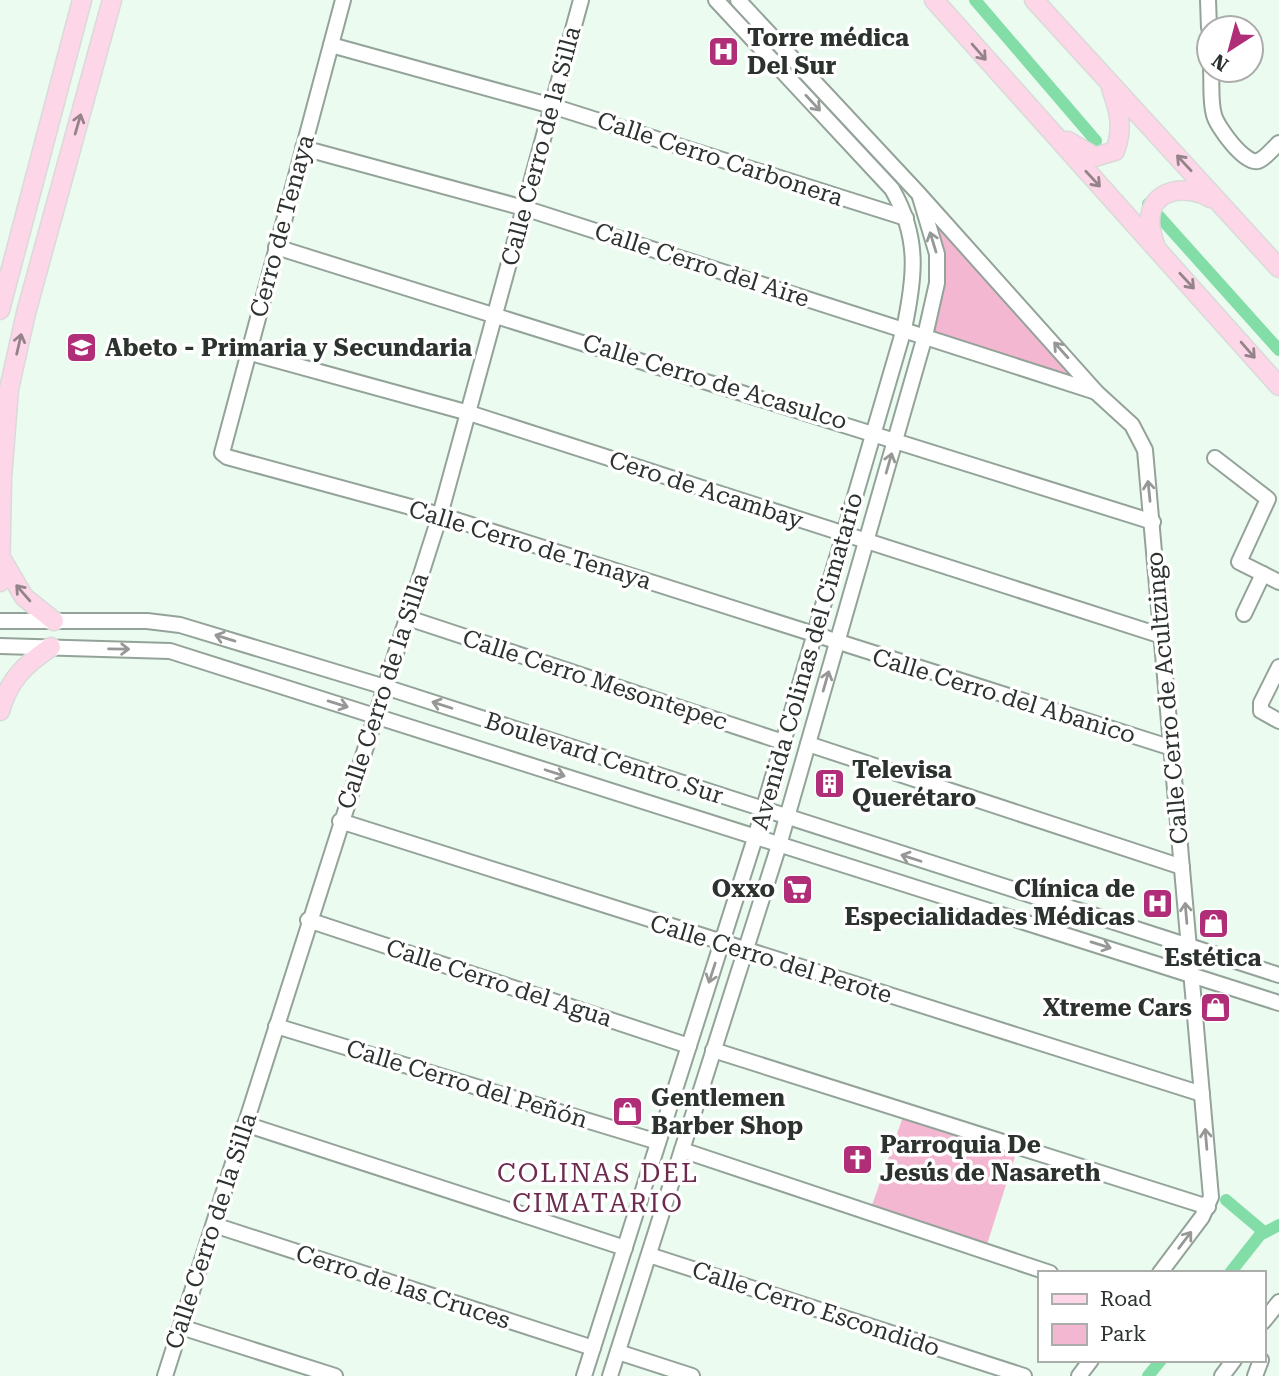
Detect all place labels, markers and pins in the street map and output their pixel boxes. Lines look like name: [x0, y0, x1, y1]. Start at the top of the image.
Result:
place label: Torre médica Del Sur: [747, 24, 909, 80]
hospital icon: Torre médica Del Sur: [707, 35, 741, 69]
school or university icon: Abeto - Primaria y Secundaria: [65, 331, 99, 365]
place label: Abeto - Primaria y Secundaria: [105, 334, 472, 362]
place label: Televisa Querétaro: [852, 756, 976, 812]
building icon: Televisa Querétaro: [812, 767, 846, 801]
supermarket icon: Oxxo: [781, 872, 815, 906]
place label: Oxxo: [712, 875, 775, 903]
place label: Clínica de Especialidades Médicas: [845, 875, 1135, 931]
hospital icon: Clínica de Especialidades Médicas: [1141, 886, 1175, 920]
shop icon: Estética: [1196, 907, 1230, 941]
place label: Estética: [1164, 944, 1262, 972]
shop icon: Xtreme Cars: [1198, 991, 1232, 1025]
place label: Xtreme Cars: [1043, 994, 1192, 1022]
place label: Gentlemen Barber Shop: [651, 1084, 803, 1140]
shop icon: Gentlemen Barber Shop: [611, 1095, 645, 1129]
place label: Parroquia De Jesús de Nasareth: [880, 1131, 1101, 1187]
church icon: Parroquia De Jesús de Nasareth: [840, 1142, 874, 1176]

